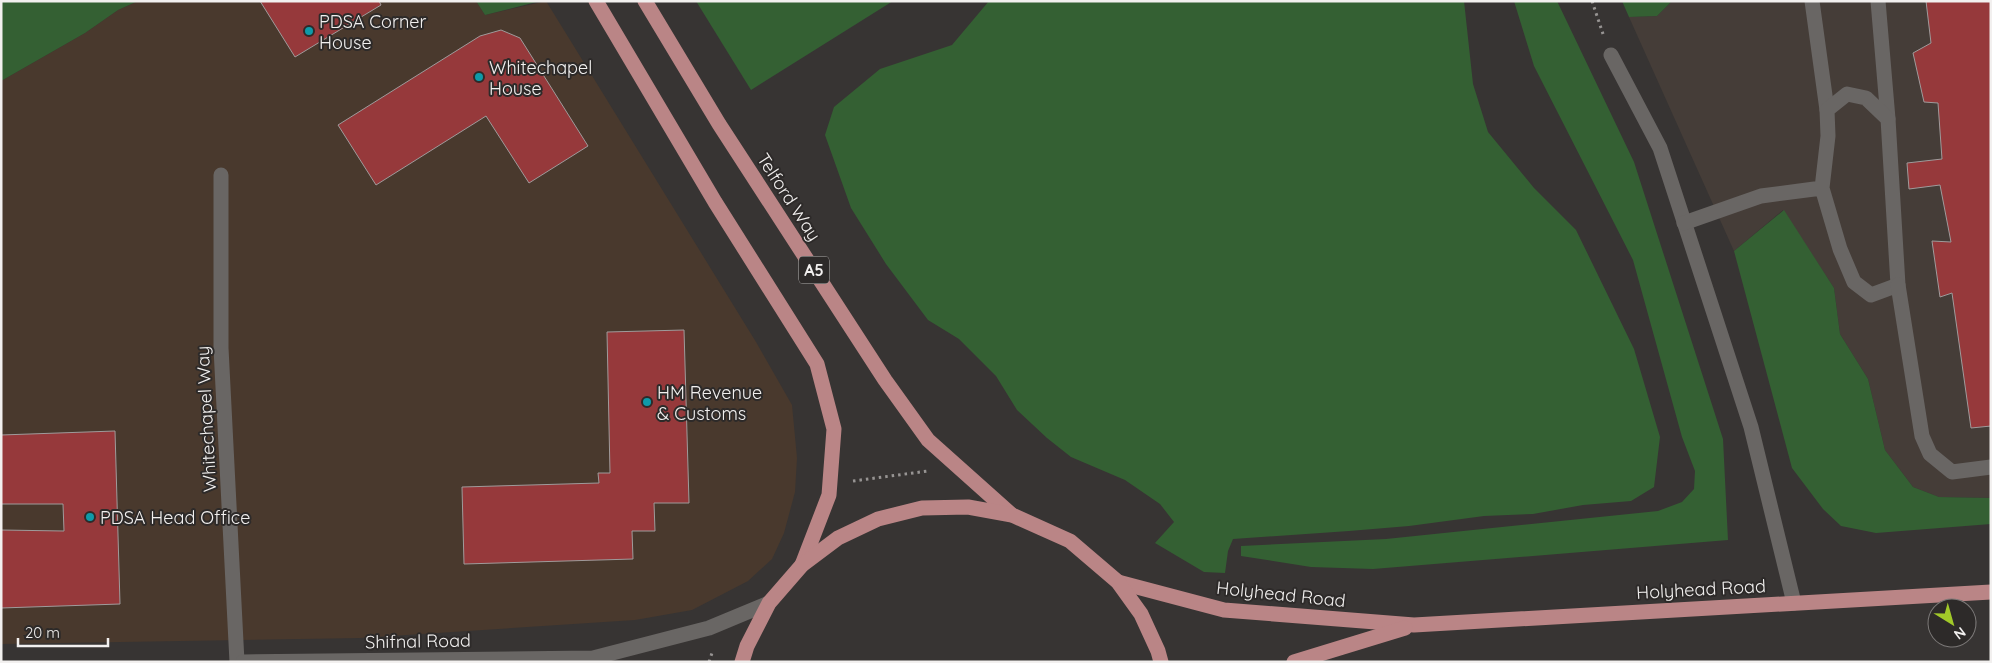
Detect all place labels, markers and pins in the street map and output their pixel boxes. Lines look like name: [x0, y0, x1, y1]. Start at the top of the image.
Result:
place label: PDSA Corner House: [319, 10, 426, 54]
marker: PDSA Corner House: [303, 25, 315, 37]
place label: Whitechapel House: [489, 56, 592, 100]
marker: Whitechapel House: [473, 71, 485, 83]
place label: HM Revenue & Customs: [657, 381, 762, 425]
marker: HM Revenue & Customs: [641, 396, 653, 408]
place label: PDSA Head Office: [100, 506, 250, 529]
marker: PDSA Head Office: [84, 511, 96, 523]

